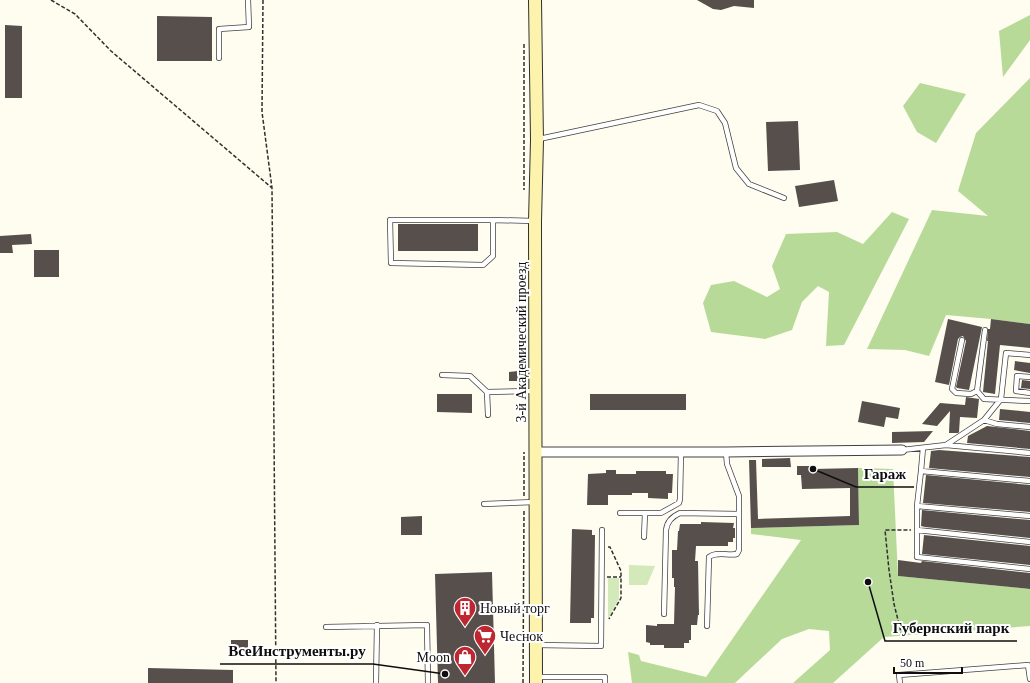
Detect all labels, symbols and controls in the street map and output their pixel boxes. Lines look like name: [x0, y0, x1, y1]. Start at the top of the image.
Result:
street label: 3-й Академический проезд: [514, 262, 529, 422]
callout: Гараж: [856, 460, 914, 487]
text: Гараж: [864, 466, 906, 482]
building icon: Новый торг: [452, 595, 478, 628]
place label: Новый торг: [480, 601, 550, 616]
callout: Губернский парк: [885, 614, 1017, 641]
text: Губернский парк: [893, 620, 1010, 636]
supermarket icon: Чеснок: [472, 623, 498, 656]
place label: Чеснок: [500, 629, 543, 644]
callout: ВсеИнструменты.ру: [220, 637, 373, 664]
text: ВсеИнструменты.ру: [228, 643, 366, 659]
shop icon: Moon: [452, 644, 478, 677]
scale bar: [894, 649, 962, 675]
place label: Moon: [417, 650, 450, 665]
text: 50 m: [900, 656, 925, 670]

